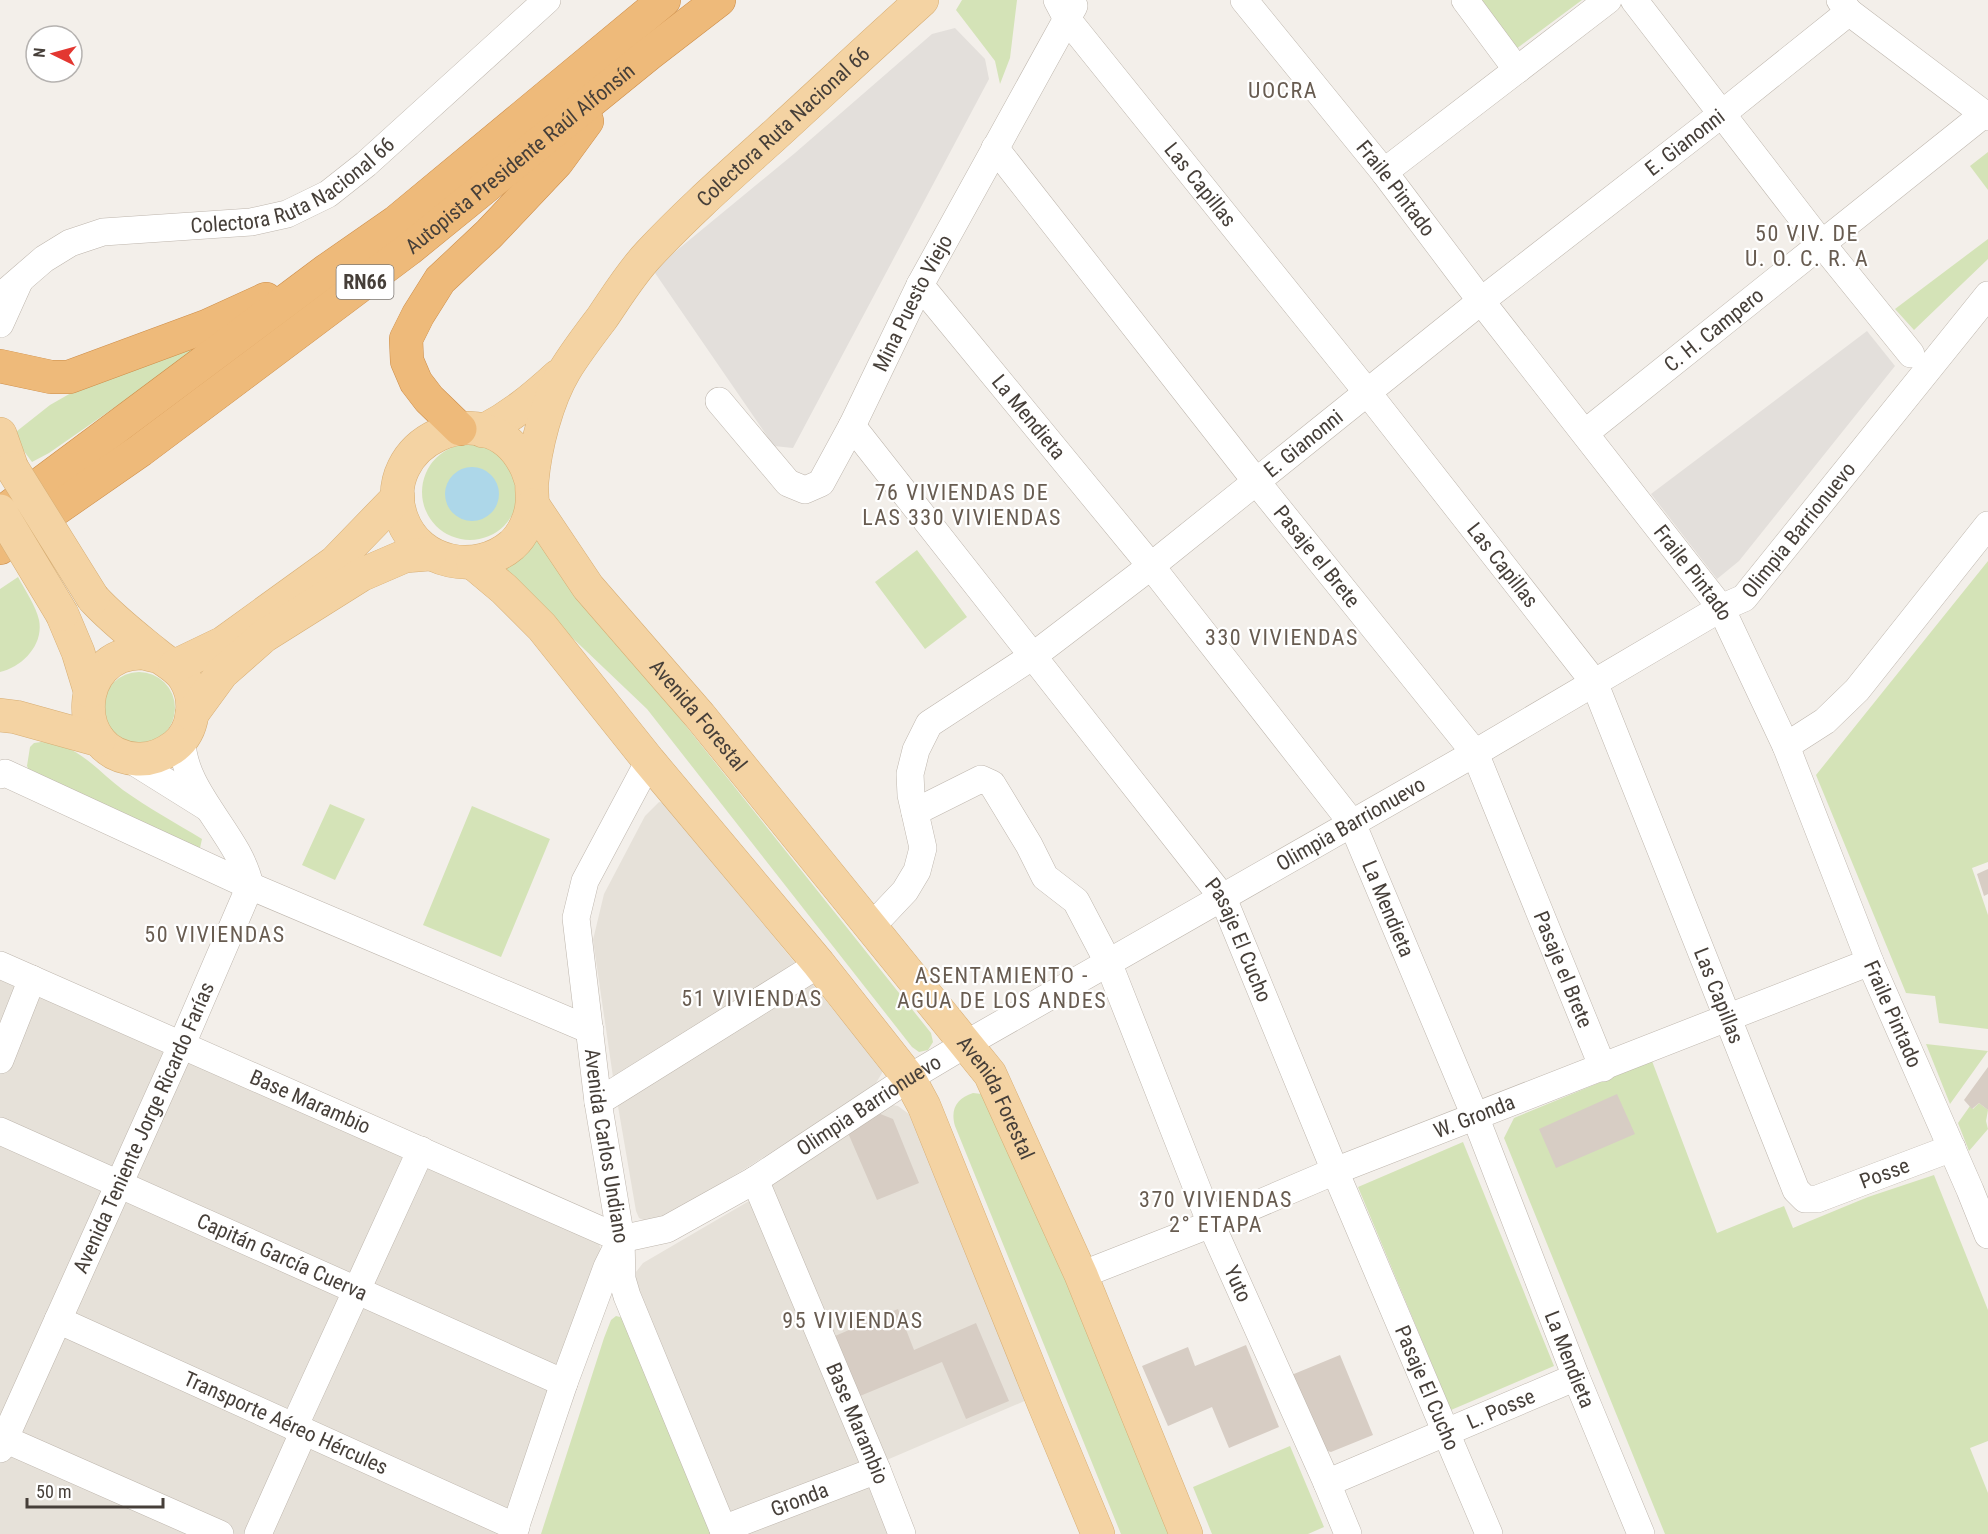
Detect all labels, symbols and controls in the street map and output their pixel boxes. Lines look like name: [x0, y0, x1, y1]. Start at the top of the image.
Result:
north arrow: [24, 24, 84, 84]
street label: Colectora Ruta Nacional 66: [692, 42, 875, 212]
text: N: [30, 47, 49, 58]
street label: Autopista Presidente Raúl Alfonsín: [401, 58, 640, 259]
district label: UOCRA: [1248, 78, 1318, 103]
street label: E. Gianonni: [1641, 104, 1729, 181]
street label: Colectora Ruta Nacional 66: [190, 132, 399, 238]
street label: Fraile Pintado: [1351, 136, 1440, 241]
street label: Las Capillas: [1159, 138, 1241, 231]
district label: 50 VIV. DE U. O. C. R. A: [1745, 221, 1869, 271]
street label: Mina Puesto Viejo: [868, 231, 957, 375]
road number: RN66: [336, 265, 394, 299]
street label: C. H. Campero: [1659, 283, 1768, 377]
street label: La Mendieta: [987, 370, 1070, 464]
street label: E. Gianonni: [1259, 405, 1348, 482]
street label: Olimpia Barrionuevo: [1737, 457, 1860, 603]
district label: 76 VIVIENDAS DE LAS 330 VIVIENDAS: [862, 480, 1062, 530]
street label: Pasaje el Brete: [1269, 501, 1365, 612]
street label: Las Capillas: [1462, 518, 1543, 612]
street label: Fraile Pintado: [1649, 520, 1737, 624]
district label: 330 VIVIENDAS: [1205, 625, 1359, 650]
street label: Avenida Forestal: [645, 655, 752, 776]
street label: Olimpia Barrionuevo: [1272, 772, 1429, 876]
street label: La Mendieta: [1357, 857, 1419, 960]
street label: Pasaje El Cucho: [1200, 873, 1276, 1005]
street label: Pasaje el Brete: [1529, 908, 1597, 1031]
district label: 50 VIVIENDAS: [144, 922, 286, 947]
street label: Las Capillas: [1689, 944, 1749, 1047]
street label: Fraile Pintado: [1859, 957, 1927, 1071]
district label: ASENTAMIENTO - AGUA DE LOS ANDES: [897, 963, 1107, 1013]
street label: Avenida Teniente Jorge Ricardo Farías: [68, 978, 219, 1277]
district label: 51 VIVIENDAS: [681, 986, 823, 1011]
street label: Avenida Forestal: [952, 1031, 1039, 1163]
street label: Avenida Carlos Undiano: [580, 1047, 634, 1245]
street label: Olimpia Barrionuevo: [792, 1050, 945, 1161]
street label: Base Marambio: [246, 1065, 374, 1139]
street label: W. Gronda: [1430, 1090, 1518, 1143]
street label: Posse: [1856, 1153, 1913, 1194]
district label: 370 VIVIENDAS 2° ETAPA: [1139, 1187, 1293, 1237]
street label: Capitán García Cuerva: [193, 1209, 371, 1306]
street label: Yuto: [1219, 1262, 1256, 1306]
district label: 95 VIVIENDAS: [782, 1308, 924, 1333]
street label: La Mendieta: [1540, 1308, 1599, 1412]
street label: Pasaje El Cucho: [1390, 1322, 1464, 1454]
street label: Base Marambio: [821, 1359, 893, 1487]
street label: Transporte Aéreo Hércules: [180, 1366, 392, 1479]
street label: L. Posse: [1463, 1384, 1539, 1434]
scale bar: [27, 1471, 164, 1509]
street label: Gronda: [767, 1478, 832, 1522]
text: 50 m: [36, 1481, 71, 1502]

